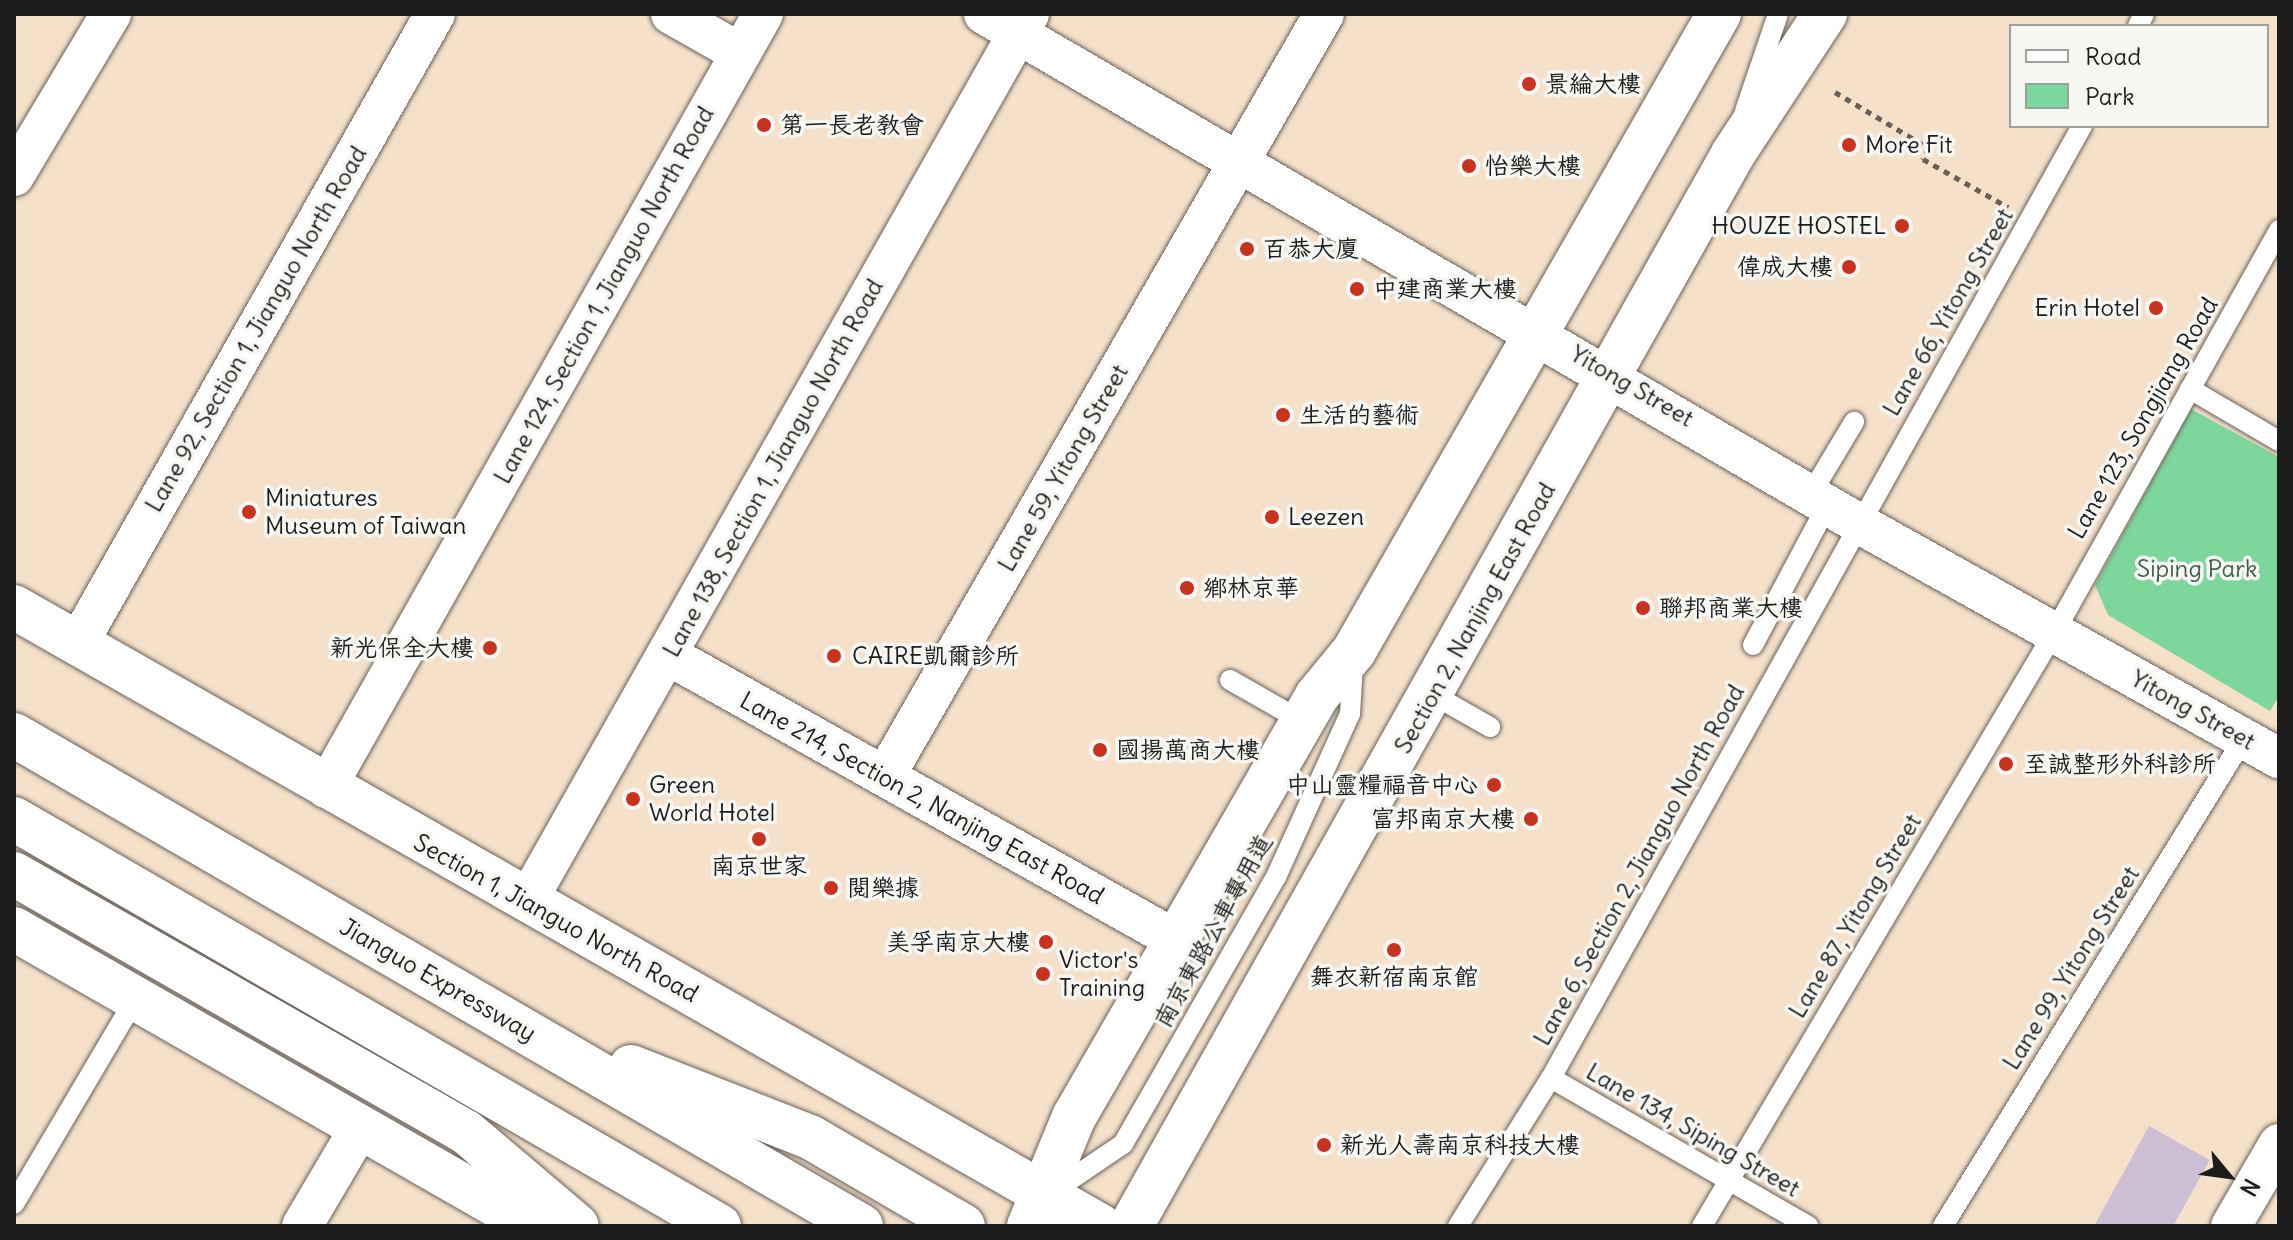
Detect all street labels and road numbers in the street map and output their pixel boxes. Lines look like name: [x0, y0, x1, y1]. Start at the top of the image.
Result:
street label: Lane 124, Section 1, Jianguo North Road: [488, 101, 720, 489]
street label: Lane 92, Section 1, Jianguo North Road: [139, 141, 373, 517]
street label: Lane 66, Yitong Street: [1877, 203, 2019, 421]
street label: Lane 138, Section 1, Jianguo North Road: [657, 274, 889, 662]
street label: Lane 123, Songjiang Road: [2062, 292, 2224, 544]
street label: Yitong Street: [1565, 339, 1699, 433]
street label: Lane 59, Yitong Street: [992, 359, 1134, 577]
street label: Section 2, Nanjing East Road: [1388, 478, 1562, 758]
street label: Yitong Street: [2126, 664, 2260, 756]
street label: Lane 6, Section 2, Jianguo North Road: [1527, 680, 1751, 1050]
street label: Lane 214, Section 2, Nanjing East Road: [735, 686, 1109, 910]
street label: Lane 87, Yitong Street: [1783, 809, 1927, 1023]
street label: Section 1, Jianguo North Road: [409, 828, 703, 1008]
street label: 南京東路公車專用道: [1148, 830, 1278, 1032]
street label: Lane 99, Yitong Street: [1997, 861, 2145, 1075]
street label: Jianguo Expressway: [335, 912, 541, 1048]
street label: Lane 134, Siping Street: [1581, 1057, 1805, 1203]

